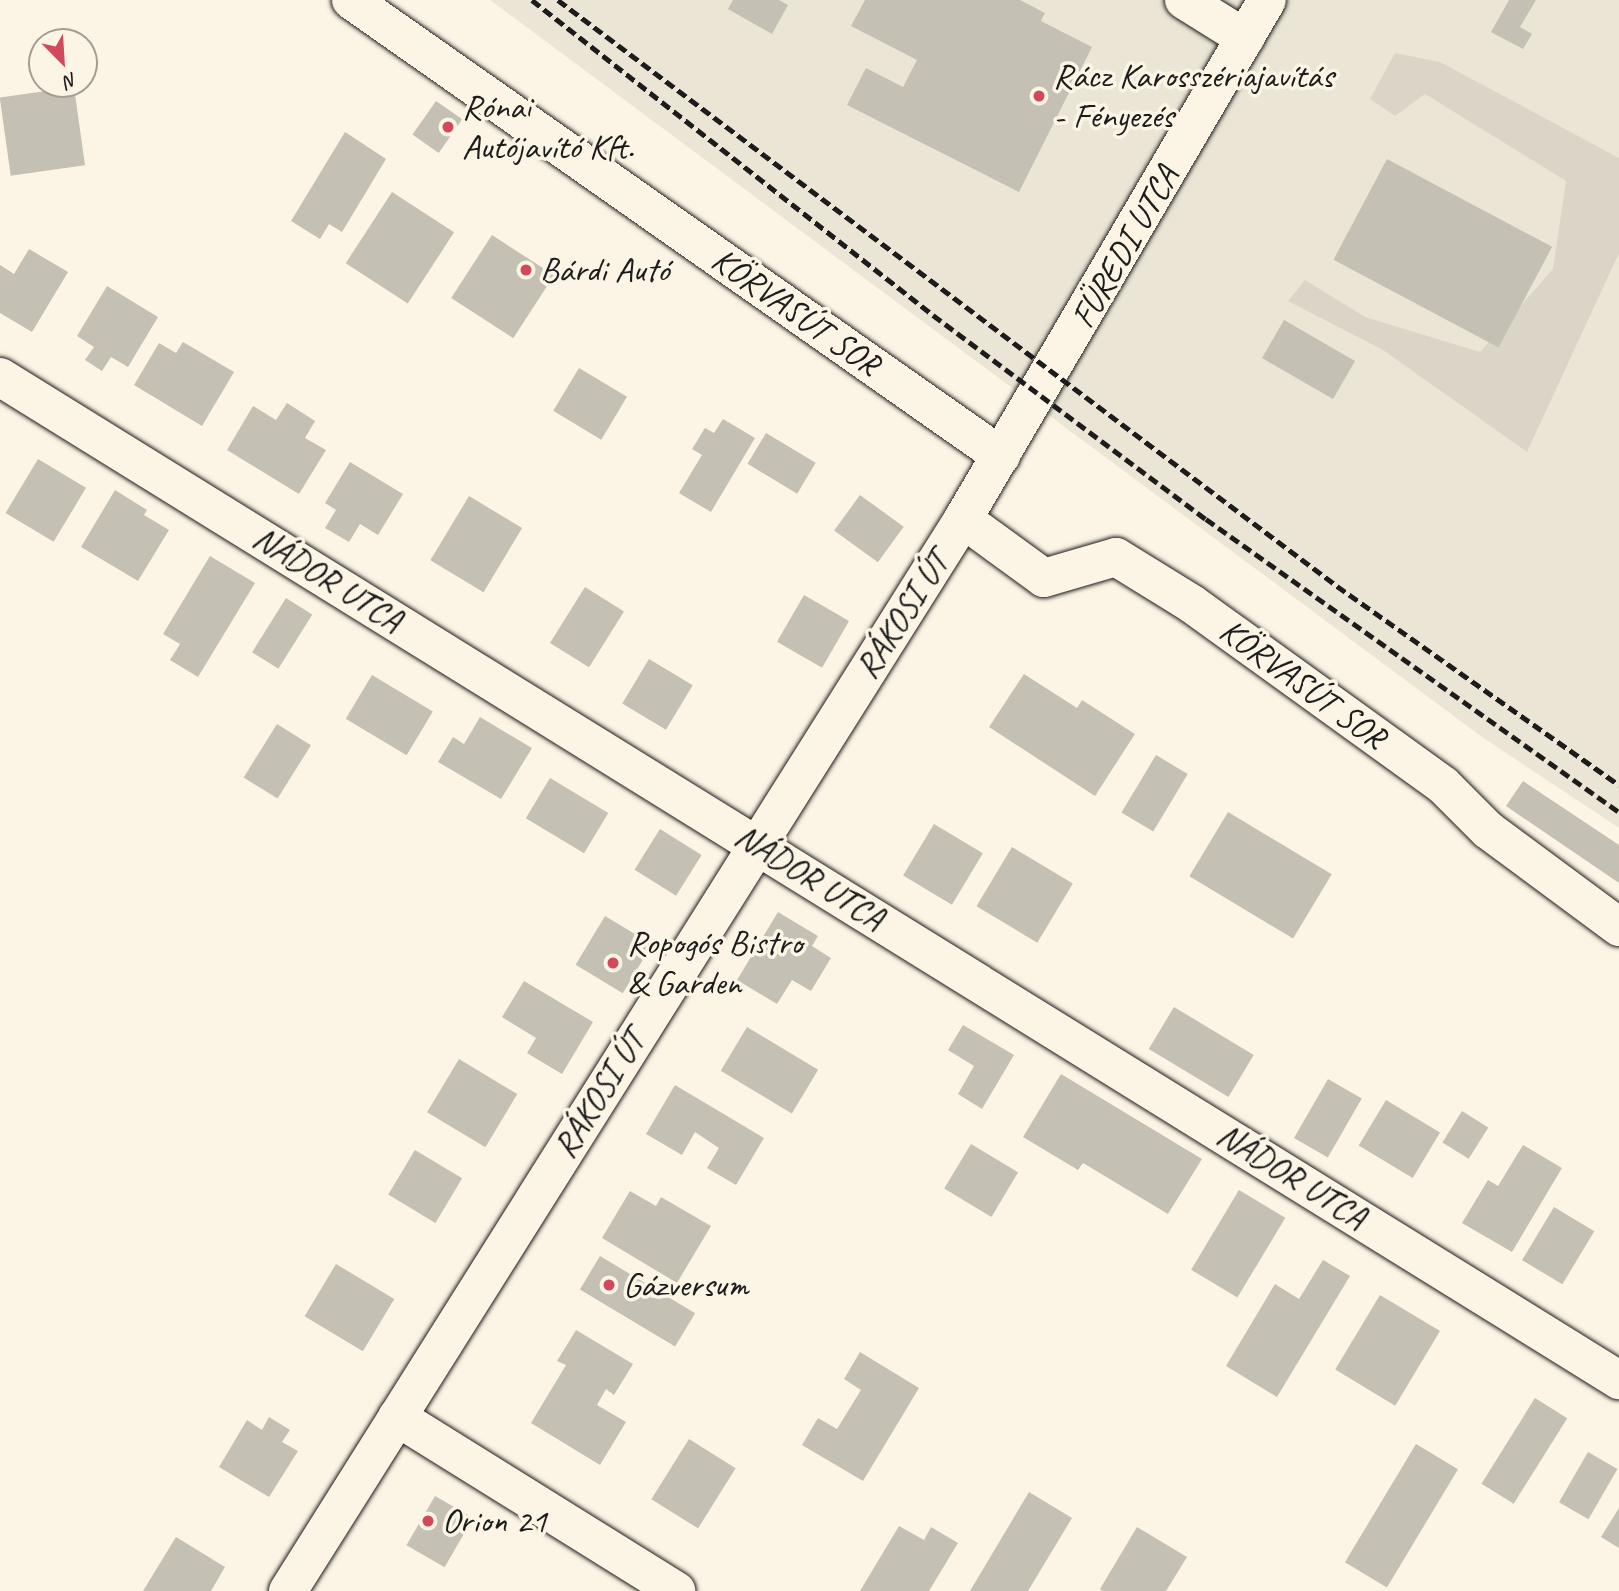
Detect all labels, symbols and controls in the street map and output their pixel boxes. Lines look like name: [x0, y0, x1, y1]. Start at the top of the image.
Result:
north arrow: [28, 28, 98, 98]
place label: Rácz Karosszériajavítás - Fényezés: [1053, 55, 1333, 137]
text: N: [60, 67, 81, 94]
place label: Rónai Autójavító Kft.: [462, 86, 634, 168]
marker: Rácz Karosszériajavítás - Fényezés: [1031, 88, 1047, 104]
marker: Rónai Autójavító Kft.: [440, 119, 456, 135]
street label: FÜREDI UTCA: [1062, 159, 1188, 335]
street label: KÖRVASÚT SOR: [704, 238, 888, 386]
place label: Bárdi Autó: [540, 249, 669, 291]
marker: Bárdi Autó: [518, 262, 534, 278]
street label: NÁDOR UTCA: [245, 516, 411, 642]
street label: RÁKOSI ÚT: [846, 544, 958, 686]
street label: KÖRVASÚT SOR: [1211, 609, 1395, 759]
street label: NÁDOR UTCA: [727, 814, 893, 940]
place label: Ropogós Bistro & Garden: [627, 922, 802, 1004]
marker: Ropogós Bistro & Garden: [605, 955, 621, 971]
street label: RÁKOSI ÚT: [543, 1022, 655, 1166]
street label: NÁDOR UTCA: [1209, 1113, 1375, 1239]
place label: Gázversum: [623, 1264, 748, 1306]
marker: Gázversum: [601, 1277, 617, 1293]
place label: Orion 21: [442, 1500, 547, 1542]
marker: Orion 21: [420, 1513, 436, 1529]

